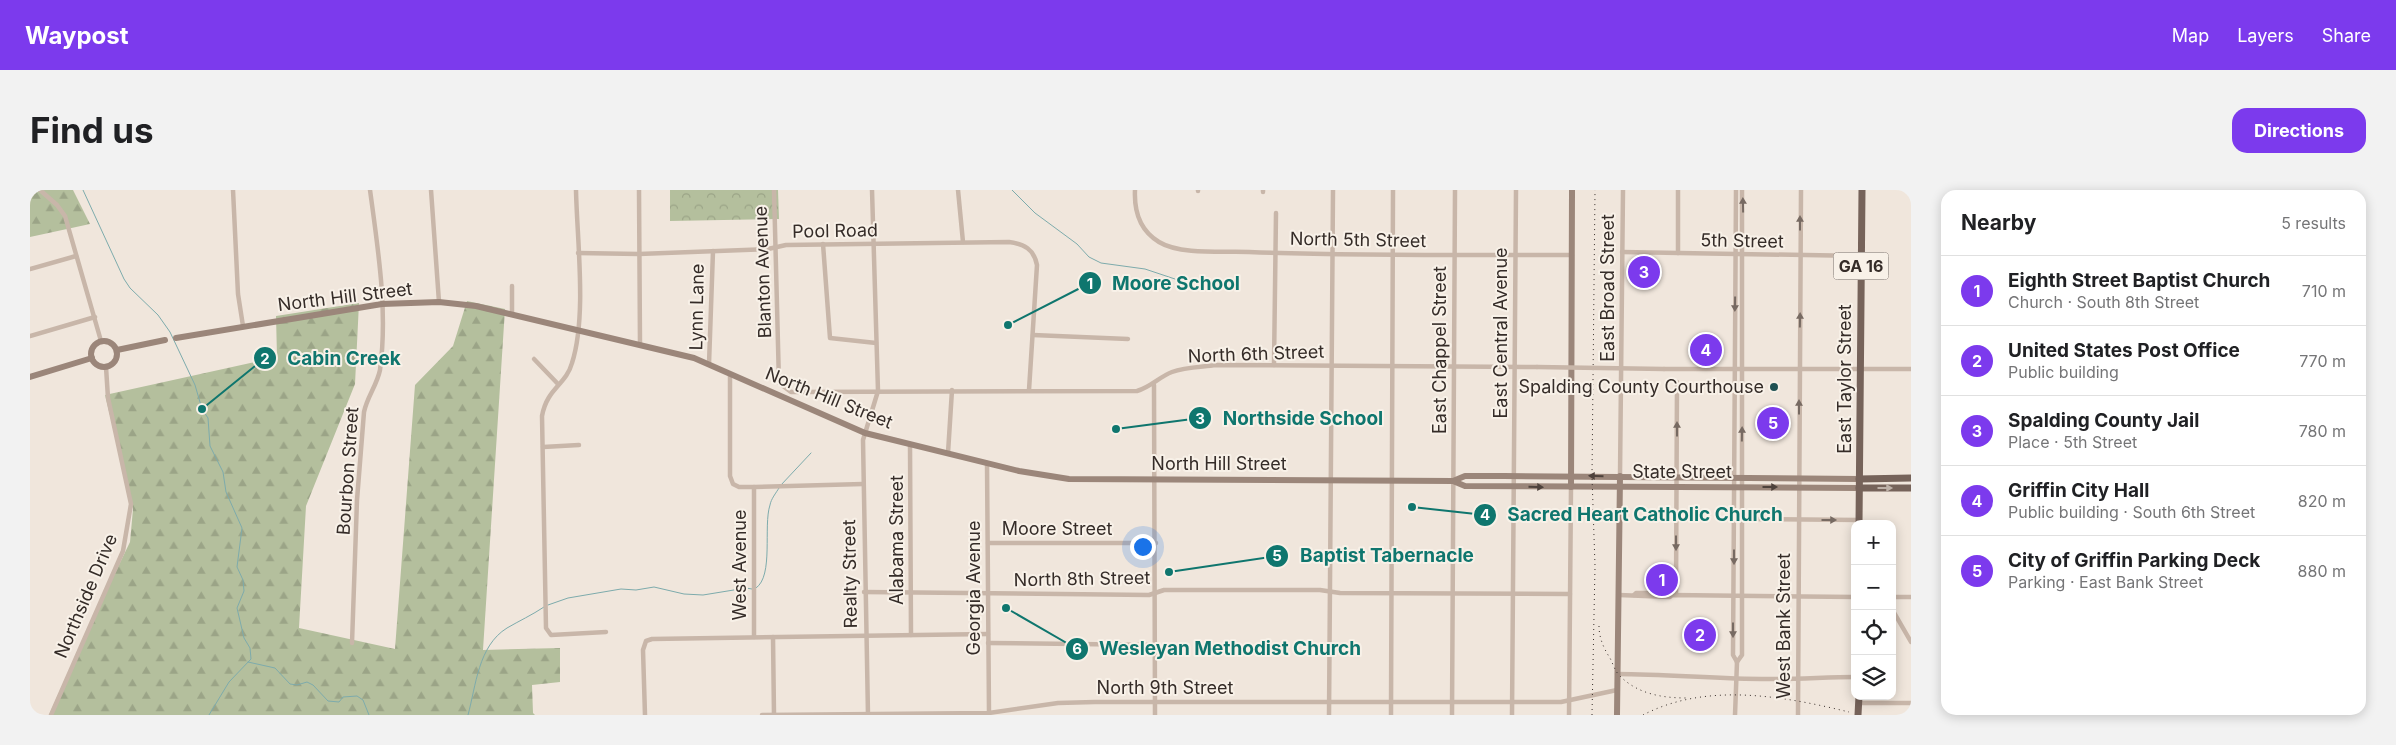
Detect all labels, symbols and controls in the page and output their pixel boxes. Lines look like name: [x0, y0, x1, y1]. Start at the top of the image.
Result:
text: Waypost: [25, 21, 129, 50]
text: Map: [2172, 25, 2209, 46]
text: Layers: [2237, 25, 2294, 46]
text: Share: [2322, 25, 2371, 46]
button: Directions: [2232, 108, 2366, 153]
text: Find us: [30, 109, 154, 151]
one-way arrow: [1739, 197, 1747, 213]
street label: Blanton Avenue: [750, 206, 775, 338]
text: Nearby: [1961, 210, 2036, 235]
text: 5 results: [2281, 213, 2346, 233]
street label: East Broad Street: [1597, 214, 1618, 362]
one-way arrow: [1796, 215, 1804, 231]
street label: Pool Road: [792, 219, 878, 242]
street label: North 5th Street: [1290, 228, 1426, 251]
street label: 5th Street: [1700, 229, 1784, 252]
street label: East Central Avenue: [1490, 247, 1511, 419]
road number: GA 16: [1834, 252, 1888, 280]
pin: 3: [1628, 253, 1660, 291]
street label: Lynn Lane: [685, 263, 708, 351]
callout: Moore School: [1077, 266, 1250, 300]
street label: East Chappel Street: [1429, 266, 1450, 434]
text: Eighth Street Baptist Church: [2008, 269, 2270, 292]
text: Moore School: [1112, 272, 1240, 295]
text: 1: [1087, 274, 1093, 293]
street label: North Hill Street: [276, 278, 413, 315]
text: 1: [1974, 281, 1980, 301]
text: 710 m: [2302, 281, 2346, 301]
text: Church · South 8th Street: [2008, 292, 2199, 312]
one-way arrow: [1731, 296, 1739, 312]
street label: East Taylor Street: [1834, 304, 1855, 454]
one-way arrow: [1796, 312, 1804, 328]
pin: 4: [1690, 331, 1722, 369]
text: United States Post Office: [2008, 339, 2240, 362]
callout: Cabin Creek: [253, 341, 411, 375]
street label: North 6th Street: [1187, 341, 1325, 366]
text: Cabin Creek: [287, 347, 401, 370]
text: 2: [260, 349, 270, 368]
text: 2: [1972, 351, 1982, 371]
text: 770 m: [2299, 351, 2346, 371]
street label: North Hill Street: [763, 362, 896, 433]
text: Public building: [2008, 362, 2119, 382]
place label: Spalding County Courthouse: [1518, 376, 1764, 397]
marker: Spalding County Courthouse: [1768, 381, 1780, 393]
one-way arrow: [1795, 399, 1803, 415]
callout: Northside School: [1188, 401, 1393, 435]
pin: 5: [1757, 404, 1789, 442]
street label: Bourbon Street: [333, 406, 362, 536]
text: Northside School: [1223, 407, 1383, 430]
text: 3: [1195, 409, 1205, 428]
text: Spalding County Jail: [2008, 409, 2199, 432]
one-way arrow: [1673, 421, 1681, 437]
text: 3: [1972, 421, 1982, 441]
text: 780 m: [2299, 421, 2346, 441]
one-way arrow: [1738, 426, 1746, 442]
text: Place · 5th Street: [2008, 432, 2137, 452]
street label: North Hill Street: [1151, 453, 1287, 474]
street label: State Street: [1632, 461, 1732, 482]
one-way arrow: [1587, 472, 1603, 480]
street label: Alabama Street: [886, 475, 907, 605]
text: Griffin City Hall: [2008, 479, 2149, 502]
one-way arrow: [1528, 483, 1544, 491]
one-way arrow: [1762, 484, 1778, 492]
one-way arrow: [1877, 484, 1893, 492]
text: 4: [1972, 491, 1982, 511]
text: 820 m: [2298, 491, 2346, 511]
callout: Sacred Heart Catholic Church: [1473, 498, 1793, 532]
text: Public building · South 6th Street: [2008, 502, 2255, 522]
text: Sacred Heart Catholic Church: [1507, 503, 1783, 526]
text: 4: [1480, 505, 1490, 524]
street label: West Avenue: [729, 510, 750, 621]
one-way arrow: [1821, 516, 1837, 524]
street label: Moore Street: [1002, 518, 1112, 539]
street label: Realty Street: [838, 519, 861, 629]
map controls: [1851, 520, 1896, 700]
button: +: [1851, 520, 1896, 565]
street label: Georgia Avenue: [963, 521, 984, 656]
street label: Northside Drive: [50, 530, 121, 661]
your location: [1130, 534, 1156, 560]
one-way arrow: [1672, 535, 1680, 551]
callout: Baptist Tabernacle: [1265, 539, 1484, 573]
text: Baptist Tabernacle: [1300, 544, 1474, 567]
text: 5: [1272, 546, 1282, 565]
one-way arrow: [1730, 549, 1738, 565]
text: City of Griffin Parking Deck: [2008, 549, 2260, 572]
street label: West Bank Street: [1773, 553, 1794, 699]
pin: 1: [1646, 561, 1678, 599]
text: 5: [1972, 561, 1982, 581]
text: 880 m: [2298, 561, 2346, 581]
button: −: [1851, 565, 1896, 610]
street label: North 8th Street: [1014, 567, 1151, 590]
text: Parking · East Bank Street: [2008, 572, 2203, 592]
button: locate: [1851, 610, 1896, 655]
pin: 2: [1684, 616, 1716, 654]
one-way arrow: [1729, 622, 1737, 638]
callout: Wesleyan Methodist Church: [1064, 632, 1371, 666]
text: Wesleyan Methodist Church: [1099, 637, 1361, 660]
text: 6: [1072, 639, 1082, 658]
button: layers: [1851, 655, 1896, 700]
street label: North 9th Street: [1097, 677, 1234, 698]

